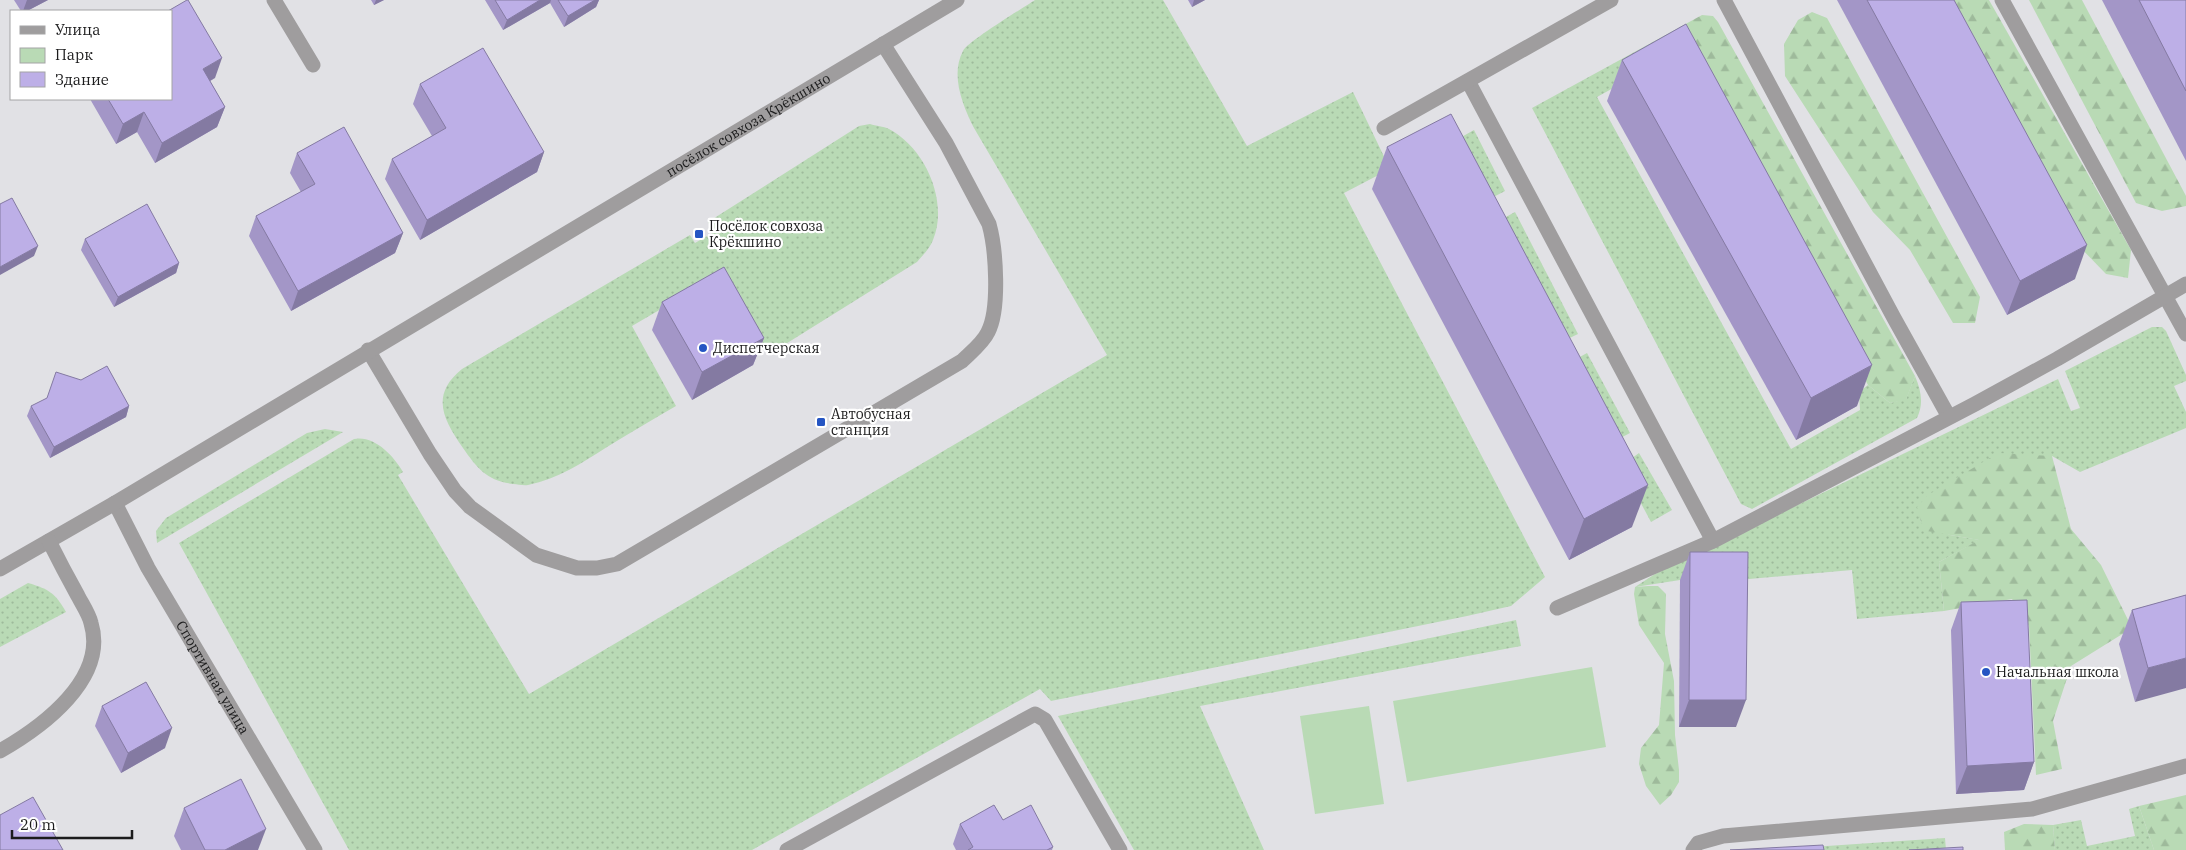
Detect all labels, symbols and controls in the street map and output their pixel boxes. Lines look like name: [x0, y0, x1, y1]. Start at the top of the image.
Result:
legend: [10, 10, 172, 100]
text: Улица: [55, 20, 100, 39]
text: Парк: [55, 45, 93, 64]
street label: посёлок совхоза Крёкшино: [663, 69, 834, 181]
text: Здание: [55, 70, 109, 89]
place label: Посёлок совхоза Крёкшино: [709, 217, 824, 251]
marker: Посёлок совхоза Крёкшино: [693, 228, 705, 240]
place label: Диспетчерская: [713, 339, 819, 357]
marker: Диспетчерская: [697, 342, 709, 354]
place label: Автобусная станция: [831, 405, 911, 439]
marker: Автобусная станция: [815, 416, 827, 428]
street label: Спортивная улица: [172, 617, 254, 738]
place label: Начальная школа: [1996, 663, 2119, 681]
marker: Начальная школа: [1980, 666, 1992, 678]
scale bar: [12, 808, 132, 840]
text: 20 m: [20, 815, 56, 834]

